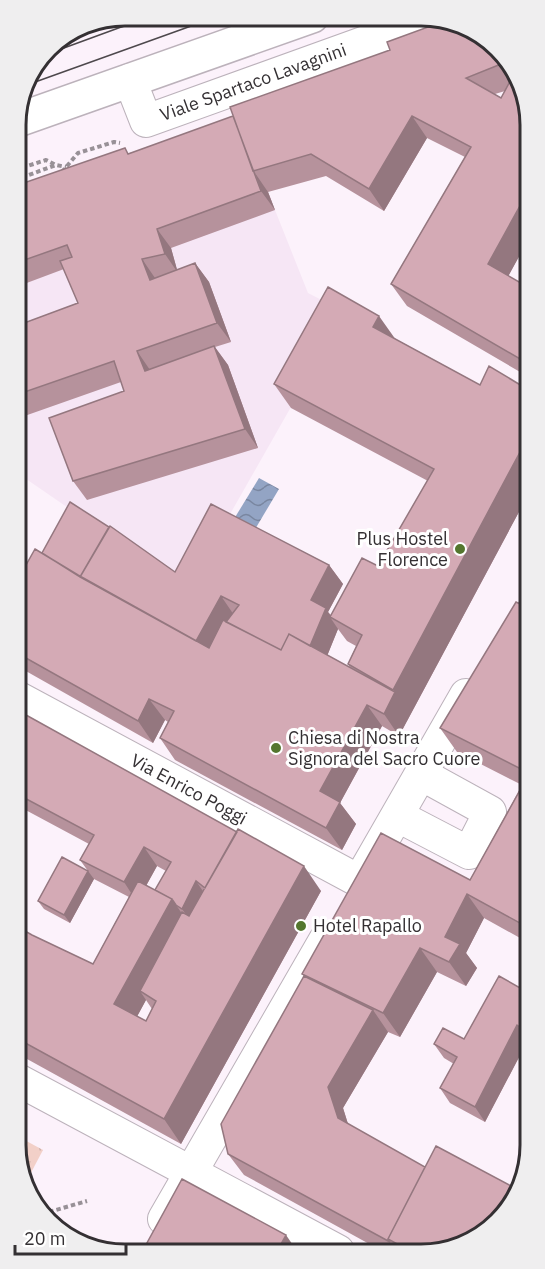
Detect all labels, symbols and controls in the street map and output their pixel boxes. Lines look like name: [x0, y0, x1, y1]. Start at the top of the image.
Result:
street label: Viale Spartaco Lavagnini: [157, 38, 349, 126]
place label: Plus Hostel Florence: [356, 527, 448, 571]
marker: Plus Hostel Florence: [453, 542, 467, 556]
place label: Chiesa di Nostra Signora del Sacro Cuore: [288, 726, 481, 770]
marker: Chiesa di Nostra Signora del Sacro Cuore: [269, 741, 283, 755]
street label: Via Enrico Poggi: [127, 748, 251, 830]
place label: Hotel Rapallo: [313, 914, 422, 937]
marker: Hotel Rapallo: [294, 919, 308, 933]
scale bar: [15, 1218, 126, 1256]
text: 20 m: [24, 1227, 66, 1250]

